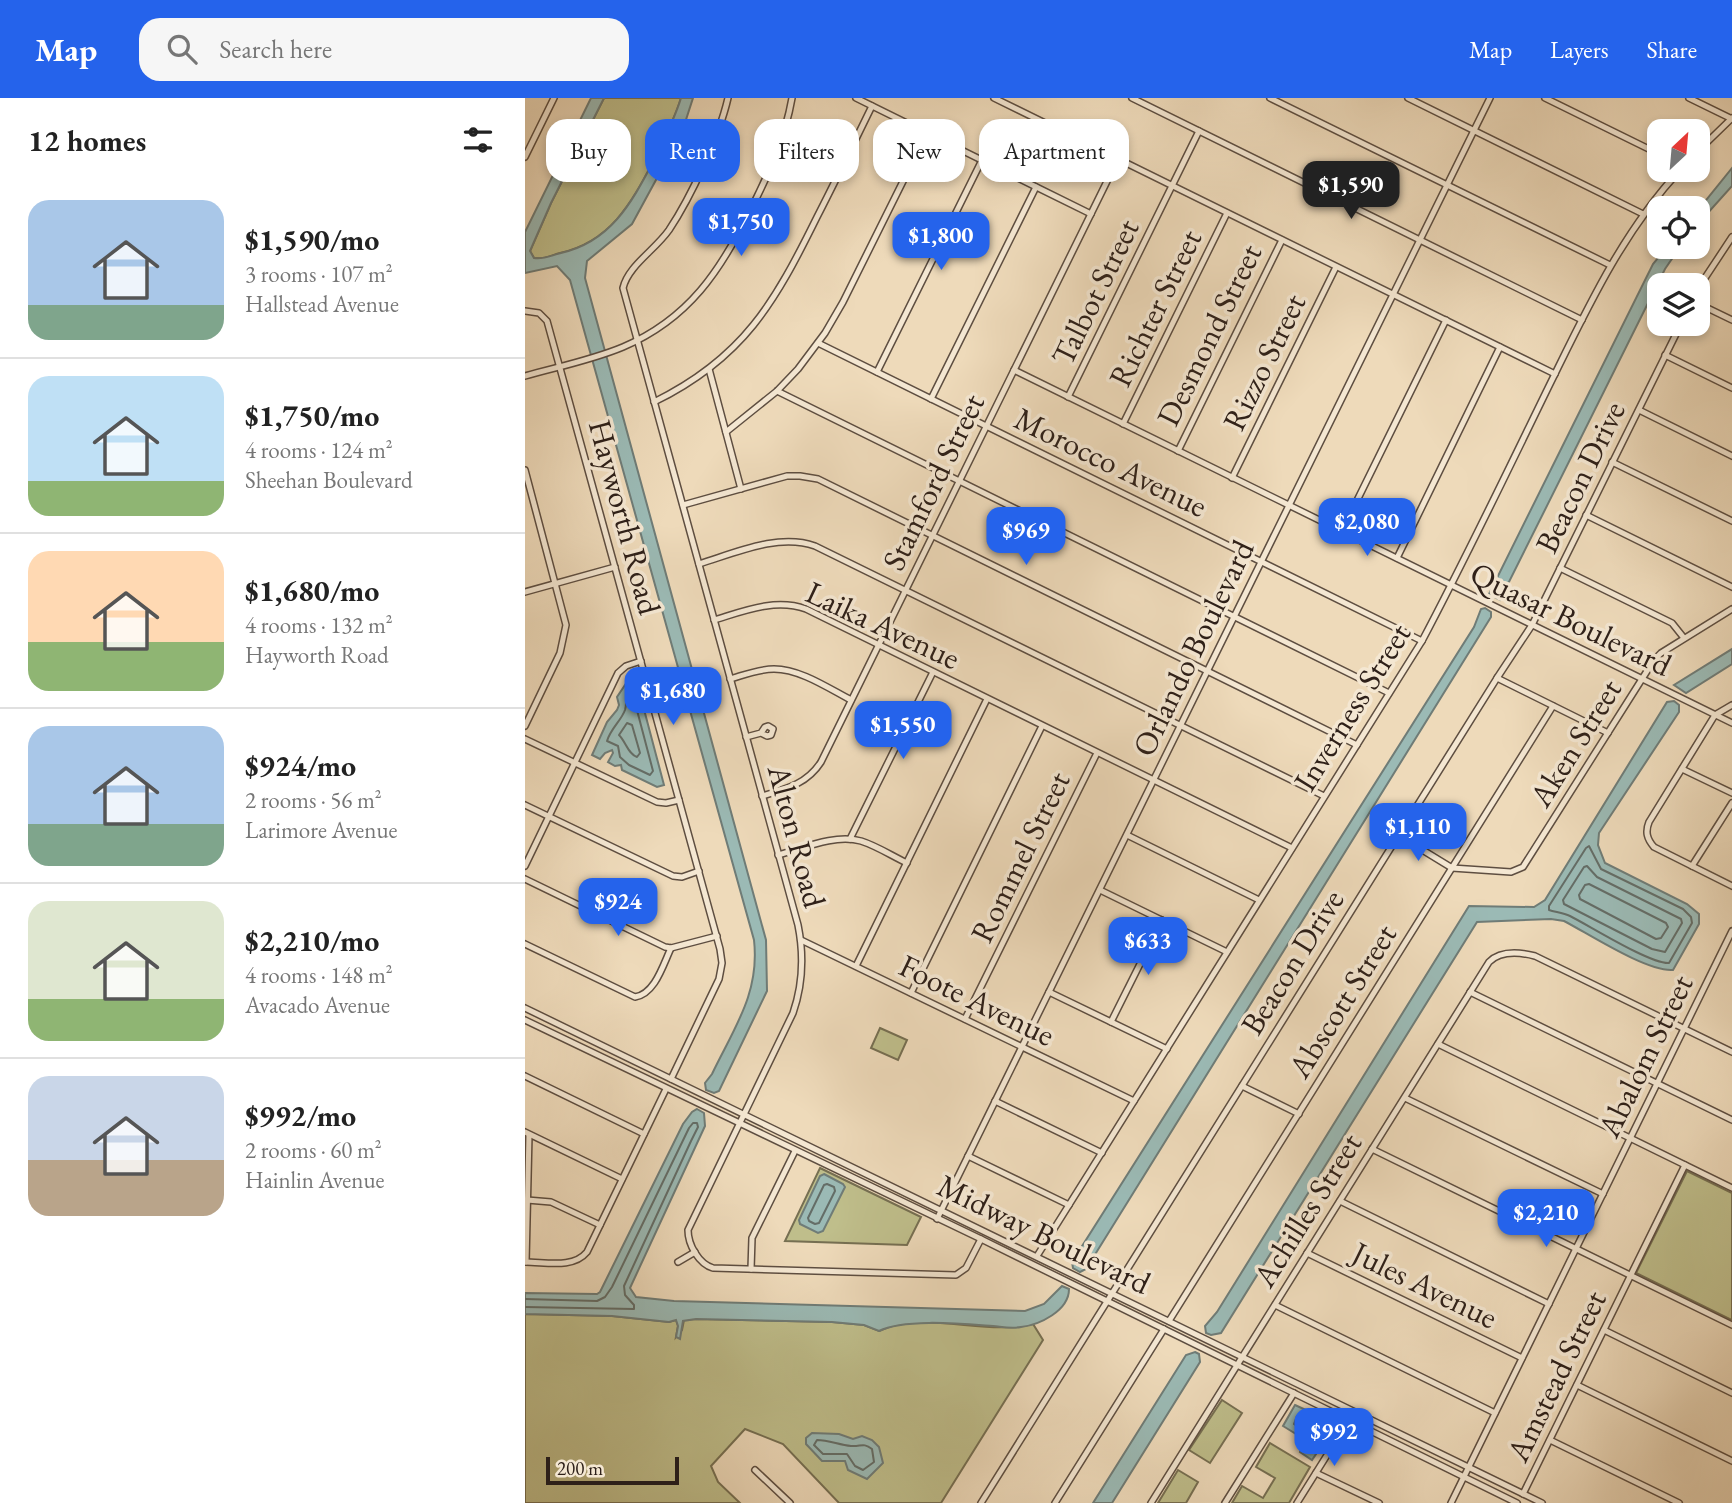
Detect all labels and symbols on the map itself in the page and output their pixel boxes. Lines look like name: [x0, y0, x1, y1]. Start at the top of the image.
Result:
north arrow: [1647, 119, 1710, 182]
pin: $1,590: [1294, 162, 1408, 221]
pin: $1,750: [684, 198, 798, 258]
pin: $1,800: [884, 212, 998, 272]
street label: Talbot Street: [1042, 212, 1148, 372]
street label: Richter Street: [1099, 222, 1211, 394]
street label: Desmond Street: [1147, 237, 1271, 433]
street label: Rizzo Street: [1213, 287, 1315, 437]
street label: Stamford Street: [872, 387, 994, 577]
street label: Beacon Drive: [1525, 394, 1635, 560]
street label: Morocco Avenue: [1008, 397, 1214, 527]
street label: Hayworth Road: [579, 415, 671, 620]
pin: $2,080: [1310, 498, 1424, 558]
pin: $969: [985, 508, 1067, 567]
street label: Orlando Boulevard: [1122, 532, 1264, 763]
street label: Quasar Boulevard: [1463, 552, 1679, 686]
street label: Laika Avenue: [799, 571, 967, 679]
street label: Inverness Street: [1284, 615, 1420, 799]
pin: $1,680: [616, 668, 730, 727]
street label: Aken Street: [1519, 671, 1631, 816]
pin: $1,550: [846, 702, 960, 761]
street label: Alton Road: [758, 759, 836, 913]
street label: Rommel Street: [961, 765, 1079, 949]
pin: $1,110: [1361, 804, 1475, 863]
pin: $924: [577, 878, 659, 938]
street label: Beacon Drive: [1231, 881, 1353, 1043]
street label: Abscott Street: [1278, 916, 1406, 1087]
pin: $633: [1107, 918, 1189, 977]
street label: Foote Avenue: [892, 944, 1062, 1056]
street label: Abalom Street: [1587, 968, 1702, 1145]
street label: Achilles Street: [1242, 1125, 1371, 1296]
street label: Midway Boulevard: [931, 1164, 1158, 1304]
pin: $2,210: [1489, 1190, 1603, 1249]
street label: Jules Avenue: [1343, 1231, 1505, 1338]
street label: Amstead Street: [1496, 1283, 1616, 1470]
pin: $992: [1293, 1408, 1375, 1468]
scale bar: [546, 1454, 679, 1486]

